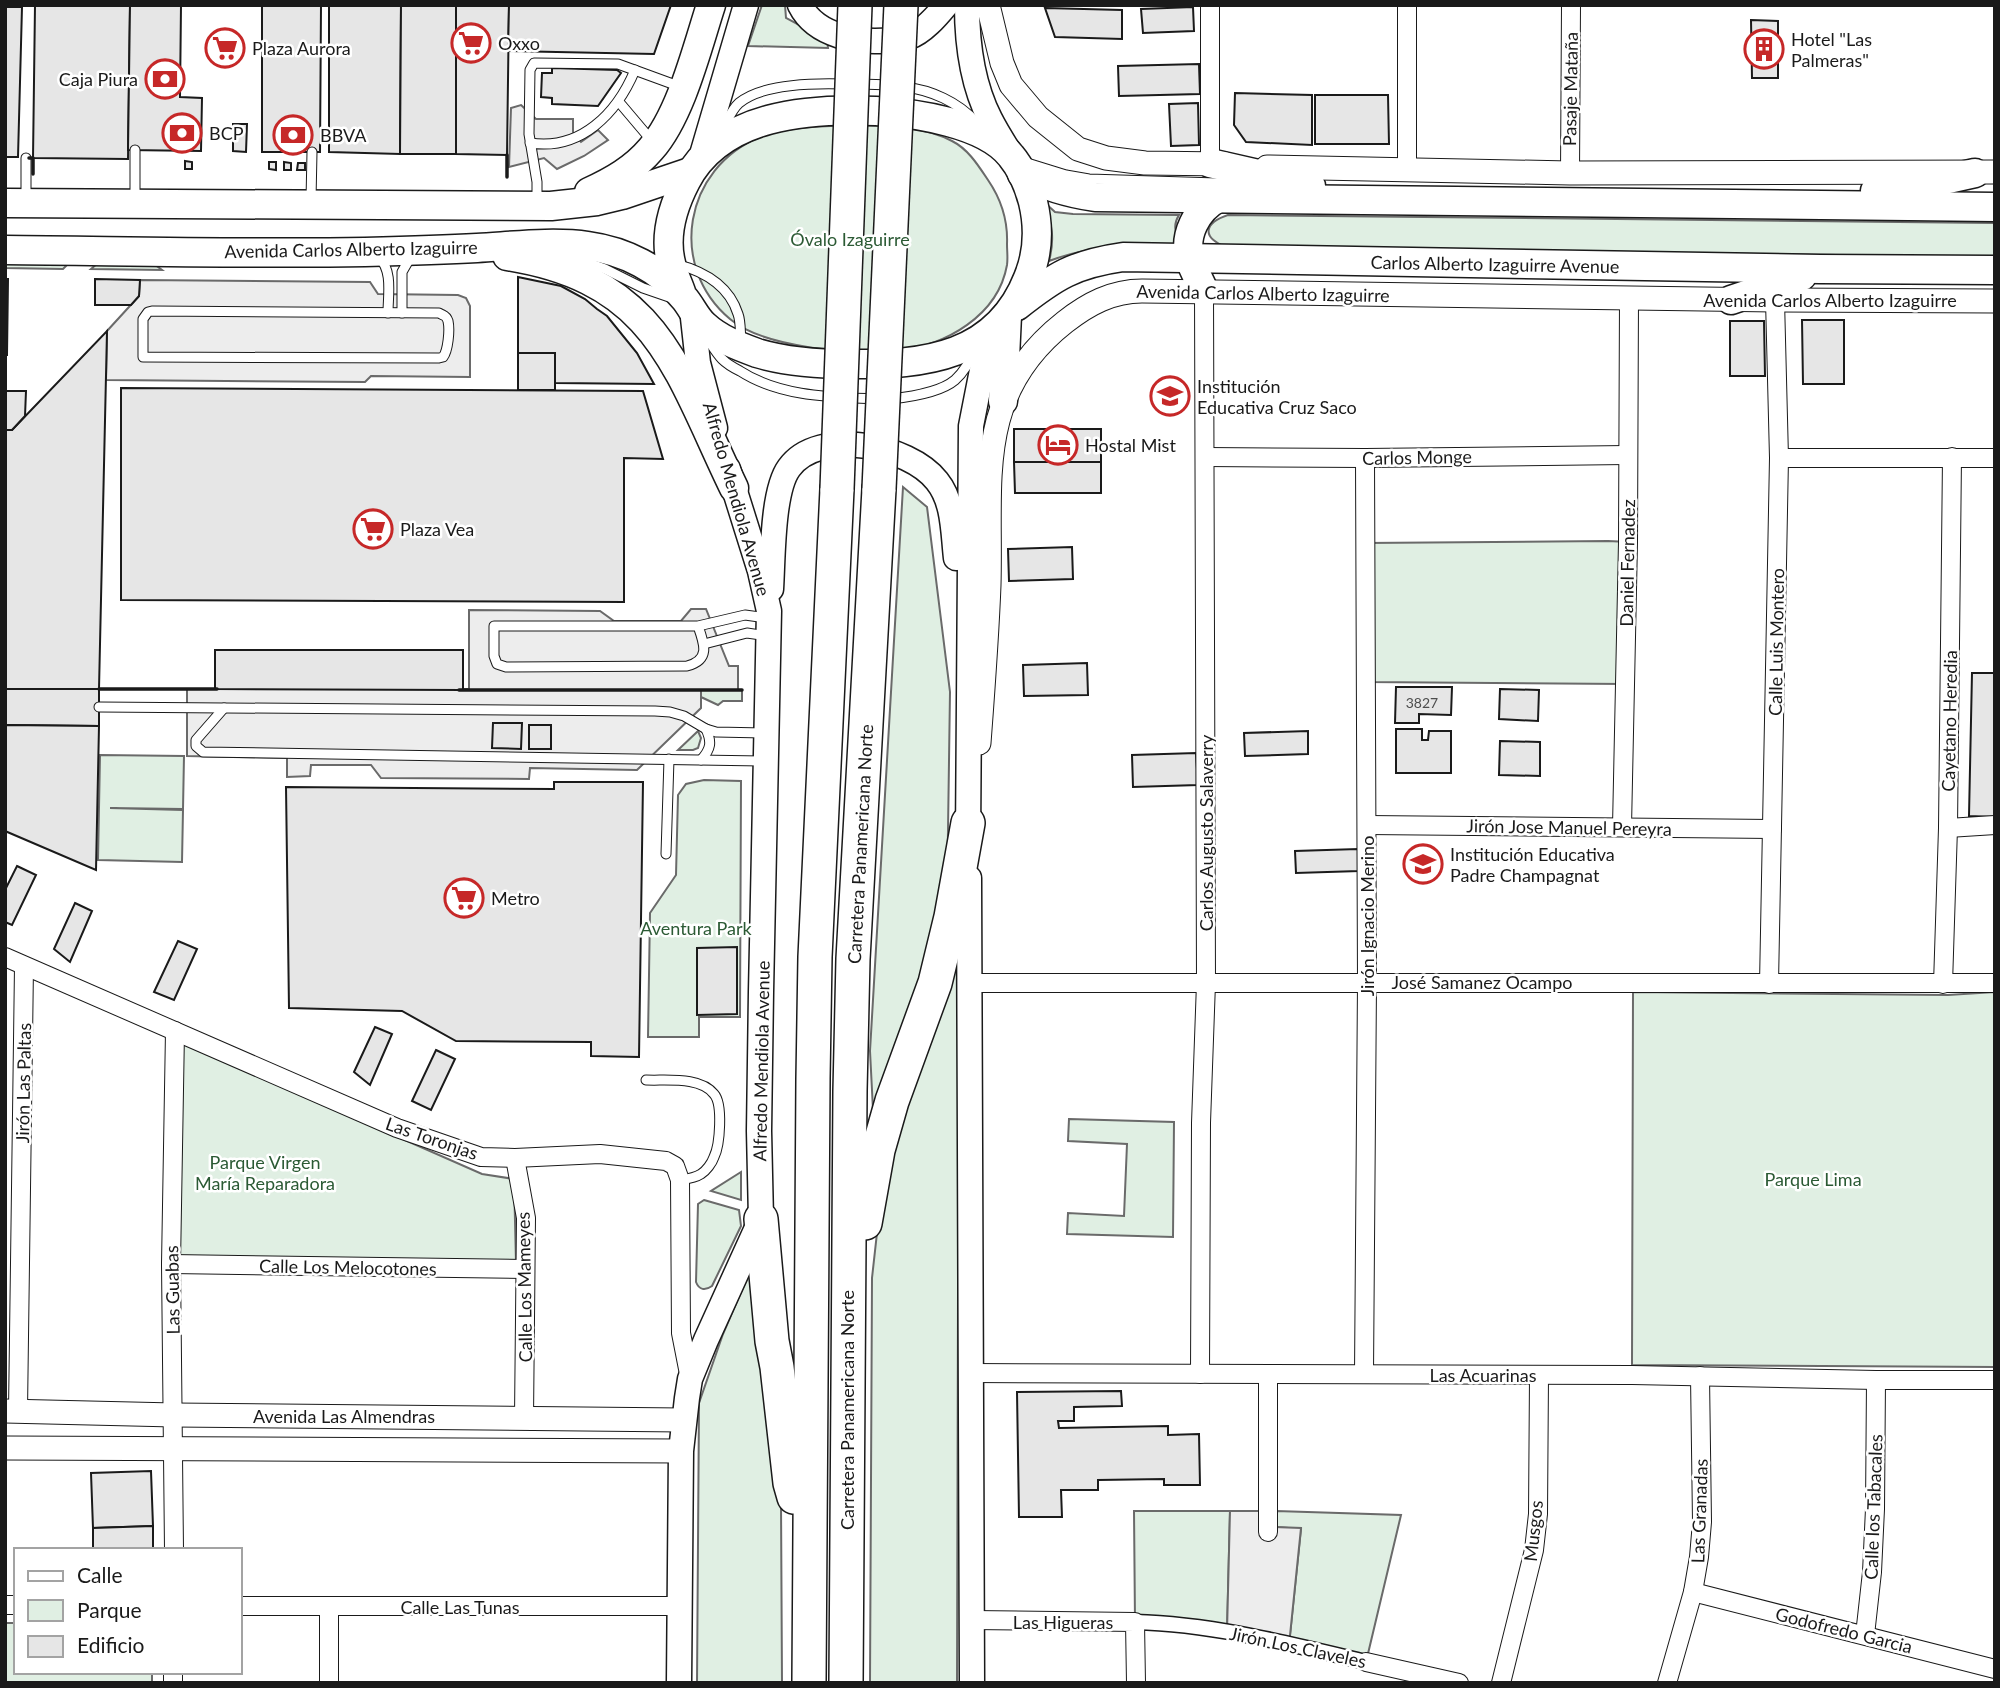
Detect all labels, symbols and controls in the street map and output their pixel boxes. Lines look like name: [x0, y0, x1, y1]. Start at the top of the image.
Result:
supermarket icon: Oxxo: [450, 22, 492, 64]
supermarket icon: Plaza Aurora: [204, 27, 246, 69]
building icon: Hotel "Las Palmeras": [1743, 28, 1785, 70]
place label: Hotel "Las Palmeras": [1791, 28, 1872, 71]
place label: Oxxo: [498, 32, 540, 54]
street label: Pasaje Mataña: [1558, 32, 1582, 146]
place label: Plaza Aurora: [252, 37, 351, 59]
bank icon: Caja Piura: [144, 58, 186, 100]
place label: Caja Piura: [59, 68, 138, 90]
bank icon: BCP: [161, 112, 203, 154]
bank icon: BBVA: [272, 114, 314, 156]
place label: BCP: [209, 122, 244, 144]
place label: BBVA: [320, 124, 367, 146]
park label: Óvalo Izaguirre: [790, 228, 910, 250]
street label: Avenida Carlos Alberto Izaguirre: [224, 236, 478, 262]
street label: Carlos Alberto Izaguirre Avenue: [1370, 251, 1620, 277]
street label: Avenida Carlos Alberto Izaguirre: [1136, 280, 1390, 306]
street label: Avenida Carlos Alberto Izaguirre: [1703, 289, 1957, 311]
school or university icon: Institución Educativa Cruz Saco: [1149, 375, 1191, 417]
place label: Institución Educativa Cruz Saco: [1197, 375, 1357, 418]
street label: Alfredo Mendiola Avenue: [699, 400, 775, 598]
hotel icon: Hostal Mist: [1037, 424, 1079, 466]
place label: Hostal Mist: [1085, 434, 1176, 456]
street label: Carlos Monge: [1362, 445, 1472, 469]
street label: Daniel Fernadez: [1615, 499, 1639, 627]
supermarket icon: Plaza Vea: [352, 508, 394, 550]
place label: Plaza Vea: [400, 518, 474, 540]
street label: Calle Luis Montero: [1764, 568, 1788, 716]
street label: Cayetano Heredia: [1937, 650, 1961, 792]
house number: 3827: [1406, 694, 1438, 711]
street label: Carretera Panamericana Norte: [843, 724, 877, 964]
street label: Carlos Augusto Salaverry: [1195, 734, 1217, 931]
street label: Jirón Jose Manuel Pereyra: [1466, 814, 1672, 840]
street label: Jirón Ignacio Merino: [1356, 836, 1378, 996]
school or university icon: Institución Educativa Padre Champagnat: [1402, 843, 1444, 885]
place label: Institución Educativa Padre Champagnat: [1450, 843, 1615, 886]
supermarket icon: Metro: [443, 877, 485, 919]
place label: Metro: [491, 887, 540, 909]
park label: Aventura Park: [640, 917, 753, 939]
street label: Alfredo Mendiola Avenue: [748, 960, 774, 1162]
street label: José Samanez Ocampo: [1392, 971, 1572, 993]
street label: Jirón Las Paltas: [11, 1022, 35, 1143]
street label: Las Toronjas: [383, 1112, 481, 1164]
park label: Parque Virgen María Reparadora: [195, 1151, 335, 1194]
park label: Parque Lima: [1764, 1168, 1862, 1190]
street label: Calle Los Mameyes: [512, 1211, 536, 1362]
street label: Las Guabas: [160, 1245, 184, 1335]
street label: Calle Los Melocotones: [259, 1254, 437, 1280]
street label: Carretera Panamericana Norte: [836, 1290, 858, 1530]
street label: Las Acuarinas: [1429, 1364, 1537, 1386]
street label: Avenida Las Almendras: [253, 1405, 435, 1427]
street label: Calle los Tabacales: [1859, 1434, 1887, 1580]
street label: Las Granadas: [1686, 1458, 1712, 1564]
street label: Musgos: [1519, 1499, 1547, 1563]
legend: [14, 1548, 242, 1674]
text: Calle: [77, 1562, 122, 1587]
street label: Calle Las Tunas: [400, 1596, 520, 1618]
text: Parque: [77, 1597, 142, 1622]
street label: Godofredo Garcia: [1773, 1602, 1915, 1658]
street label: Las Higueras: [1013, 1611, 1113, 1633]
street label: Jirón Los Claveles: [1228, 1622, 1369, 1672]
text: Edificio: [77, 1632, 145, 1657]

